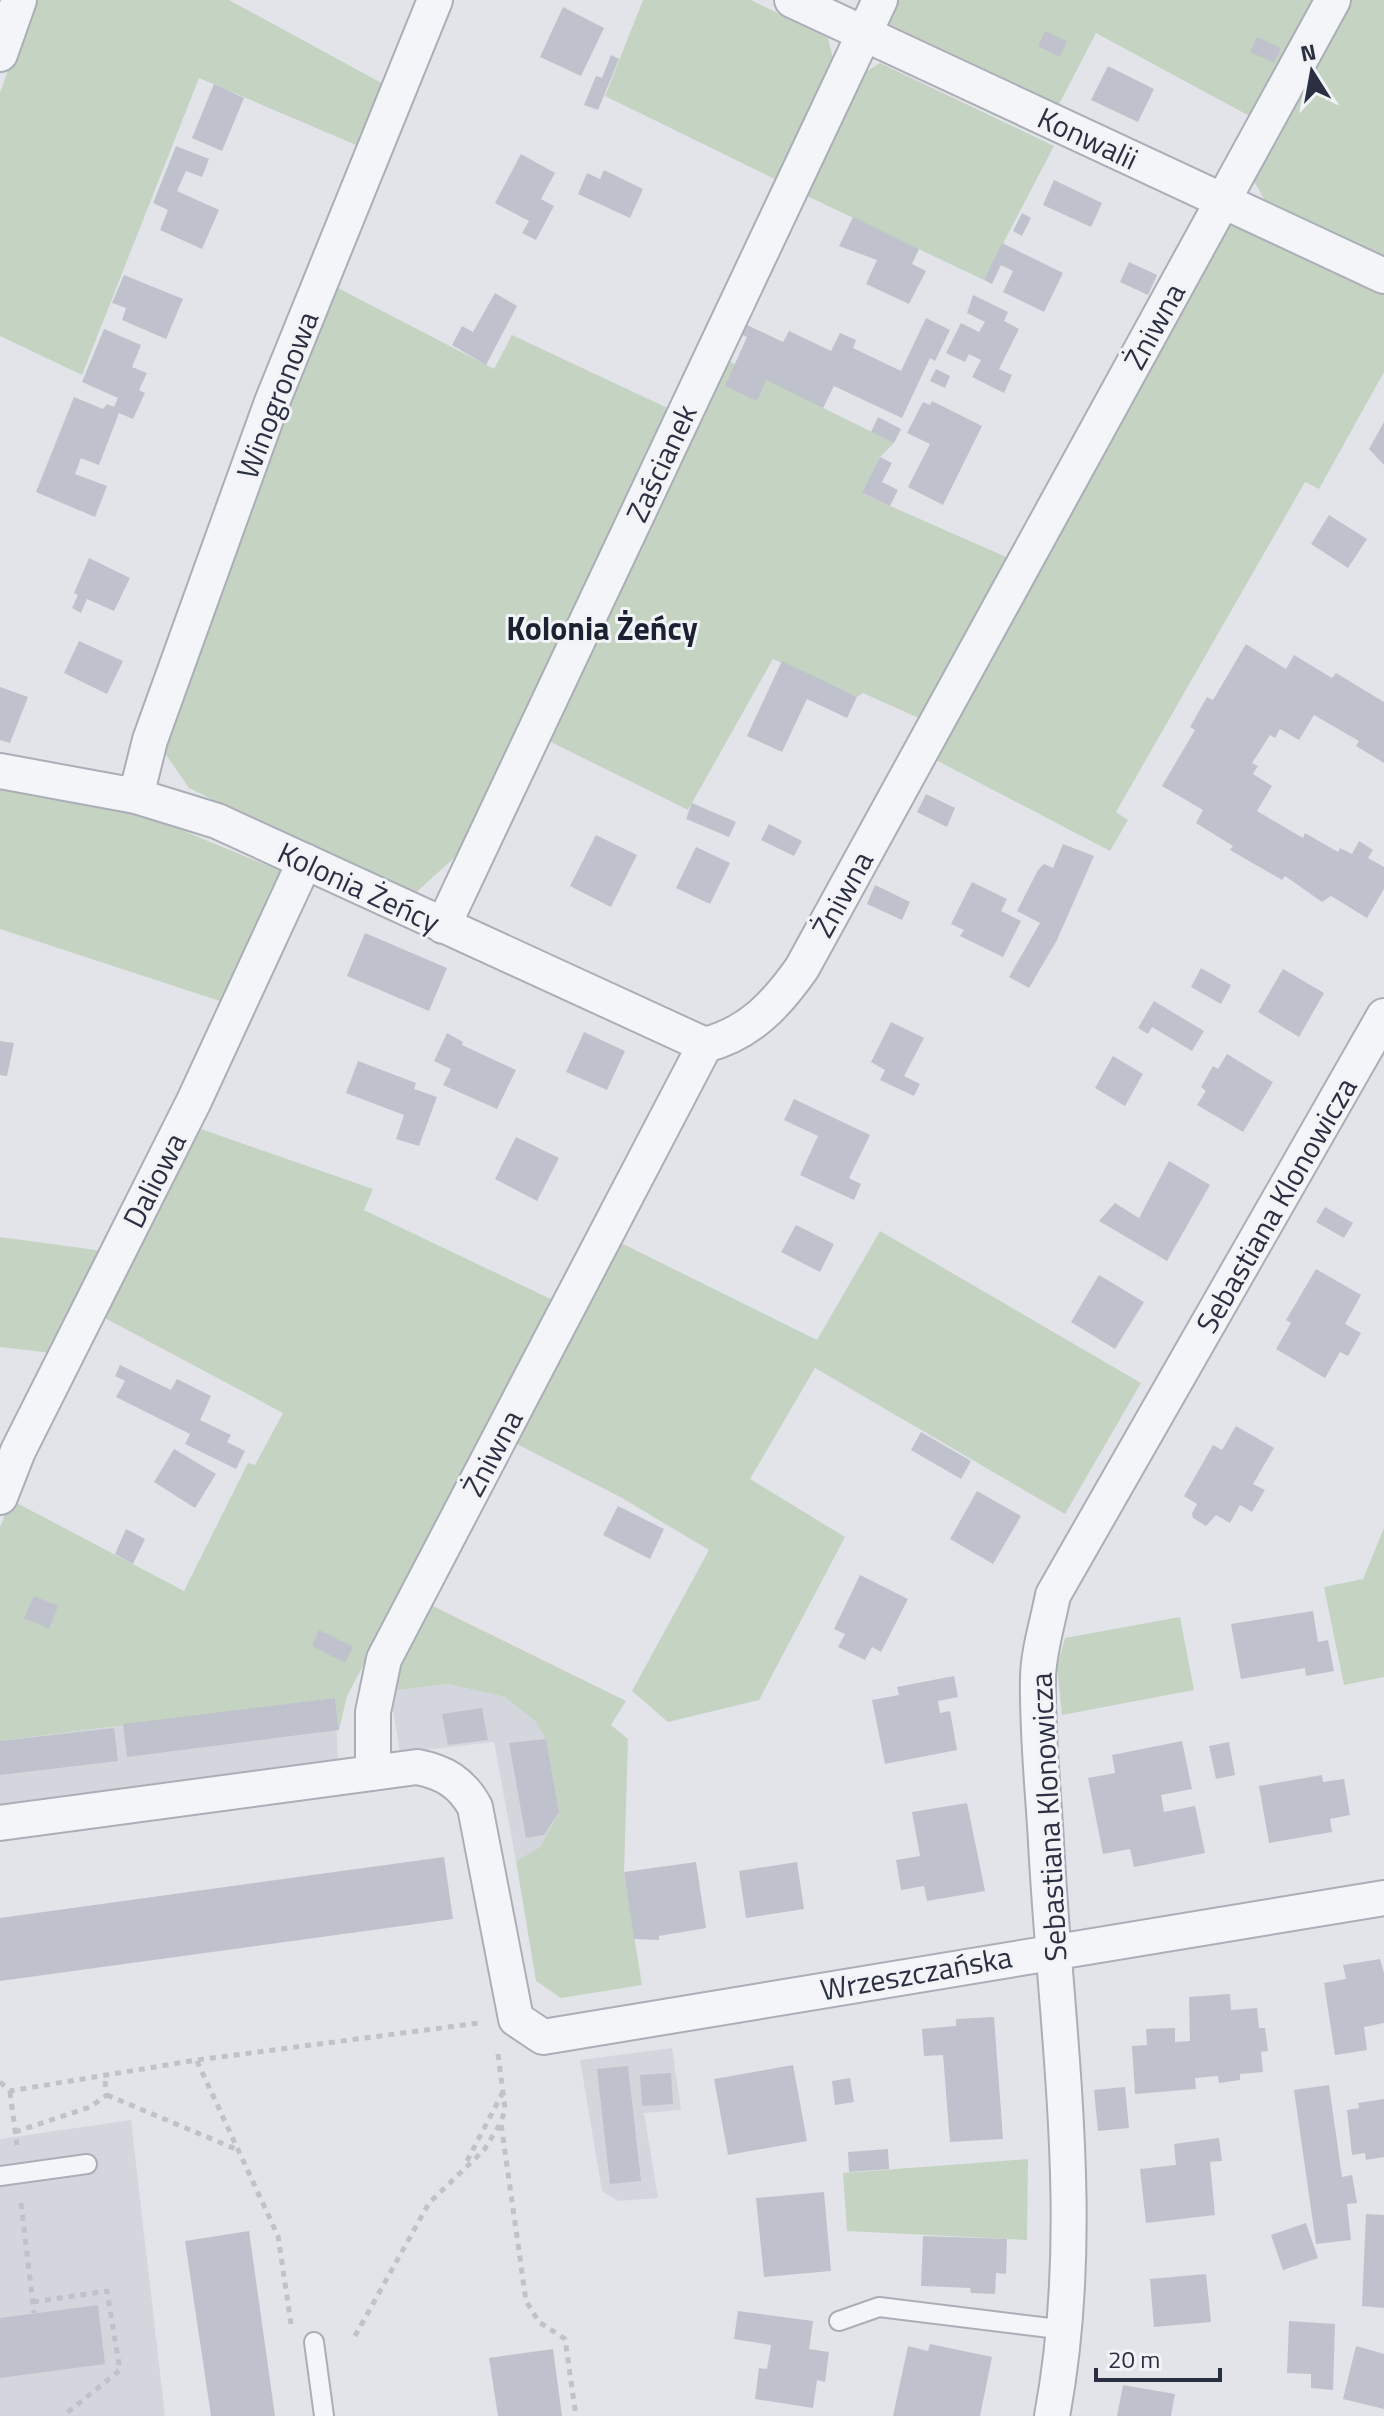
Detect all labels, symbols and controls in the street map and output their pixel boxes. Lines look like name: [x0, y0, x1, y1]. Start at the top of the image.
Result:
north arrow: [1272, 32, 1352, 112]
text: N: [1297, 34, 1319, 71]
street label: Konwalii: [1030, 95, 1146, 181]
street label: Żniwna: [1111, 274, 1197, 378]
street label: Winogronowa: [224, 305, 330, 485]
street label: Zaścianek: [614, 396, 708, 530]
district label: Kolonia Żeńcy: [506, 604, 698, 652]
street label: Kolonia Żeńcy: [270, 829, 448, 945]
street label: Żniwna: [799, 842, 885, 946]
street label: Sebastiana Klonowicza: [1184, 1068, 1368, 1342]
street label: Daliowa: [111, 1124, 197, 1236]
street label: Żniwna: [450, 1401, 534, 1505]
street label: Sebastiana Klonowicza: [1017, 1672, 1079, 1962]
street label: Wrzeszczańska: [817, 1934, 1015, 2012]
scale bar: [1096, 2332, 1220, 2382]
text: 20 m: [1108, 2341, 1160, 2377]

